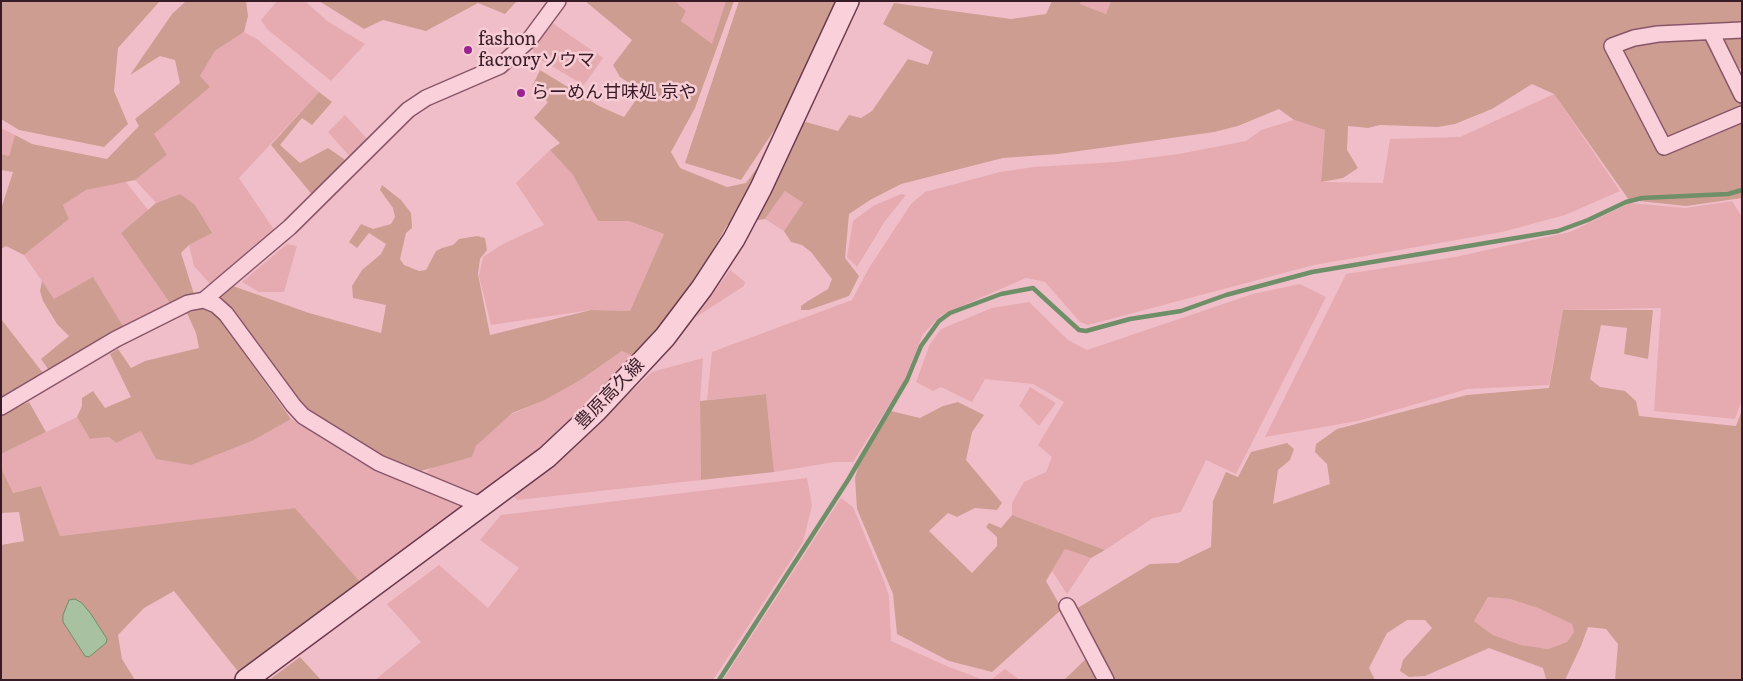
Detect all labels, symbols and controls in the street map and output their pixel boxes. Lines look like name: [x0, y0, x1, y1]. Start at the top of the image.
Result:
place label: fashon facroryソウマ: [478, 29, 595, 72]
marker: fashon facroryソウマ: [462, 44, 474, 56]
place label: らーめん甘味処 京や: [531, 82, 697, 104]
marker: らーめん甘味処 京や: [515, 87, 527, 99]
street label: 豊原高久線: [571, 354, 649, 434]

